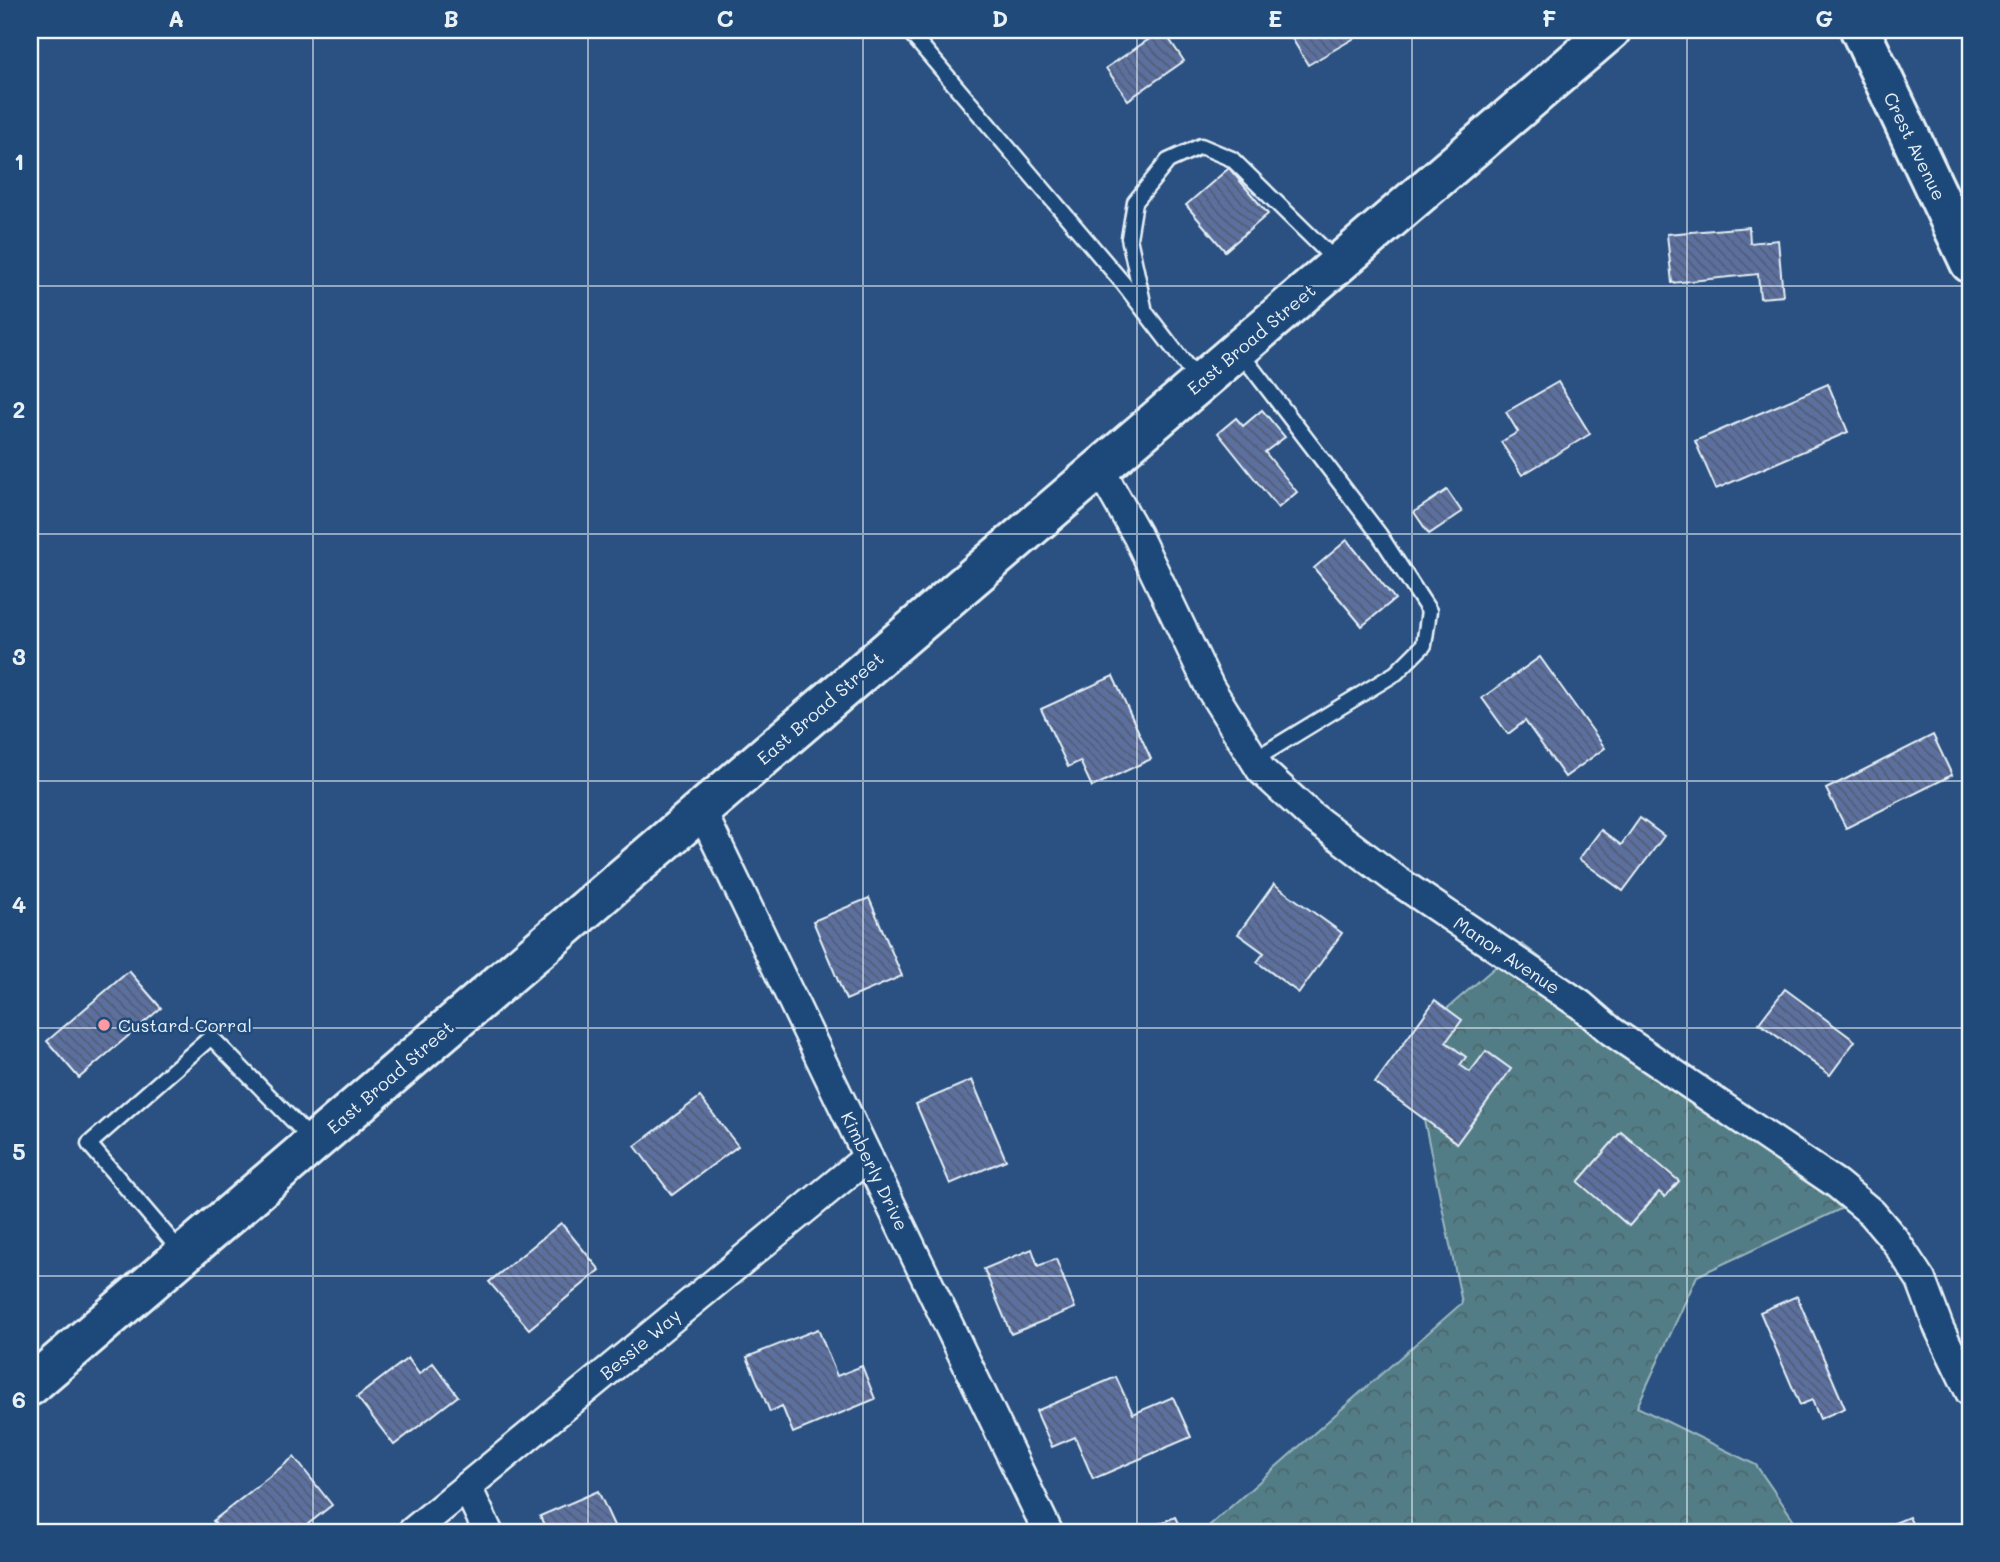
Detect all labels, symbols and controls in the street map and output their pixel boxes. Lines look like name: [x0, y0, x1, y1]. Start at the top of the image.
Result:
text: A: [168, 3, 184, 33]
text: B: [443, 3, 459, 33]
text: C: [716, 3, 734, 33]
text: D: [992, 3, 1008, 33]
text: E: [1268, 3, 1282, 33]
text: F: [1542, 3, 1556, 33]
text: G: [1815, 3, 1833, 33]
street label: Crest Avenue: [1878, 88, 1952, 204]
text: 1: [14, 146, 24, 176]
street label: East Broad Street: [1182, 278, 1320, 400]
text: 2: [13, 394, 25, 424]
text: 3: [12, 641, 26, 671]
street label: East Broad Street: [752, 646, 888, 770]
text: 4: [12, 889, 26, 919]
street label: Manor Avenue: [1449, 911, 1565, 999]
place label: Custard Corral: [118, 1013, 252, 1037]
street label: East Broad Street: [322, 1015, 458, 1139]
marker: Custard Corral: [96, 1017, 112, 1033]
street label: Kimberly Drive: [836, 1107, 914, 1235]
text: 5: [12, 1136, 26, 1166]
street label: Bessie Way: [595, 1303, 685, 1385]
text: 6: [12, 1384, 26, 1414]

